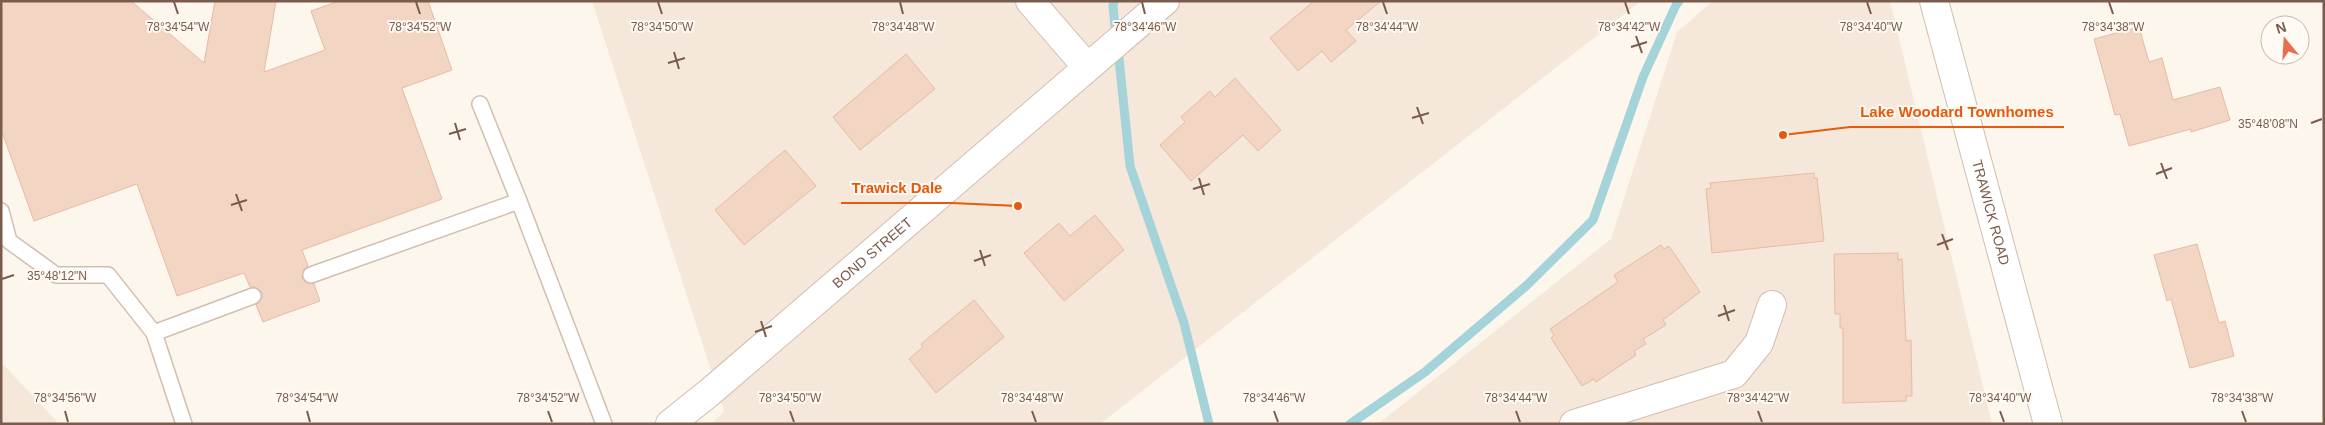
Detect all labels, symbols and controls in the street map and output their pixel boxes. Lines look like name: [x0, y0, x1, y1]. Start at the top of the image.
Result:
north arrow: [2260, 15, 2310, 65]
text: N: [2274, 18, 2288, 37]
text: 78°34'54"W: [147, 20, 210, 34]
text: 78°34'52"W: [389, 20, 452, 34]
text: 78°34'50"W: [631, 20, 694, 34]
text: 78°34'48"W: [872, 20, 935, 34]
text: 78°34'46"W: [1114, 20, 1177, 34]
text: 78°34'44"W: [1356, 20, 1419, 34]
text: 78°34'42"W: [1598, 20, 1661, 34]
text: 78°34'40"W: [1840, 20, 1903, 34]
text: 78°34'38"W: [2082, 20, 2145, 34]
callout: Lake Woodard Townhomes: [1850, 97, 2064, 127]
text: Lake Woodard Townhomes: [1860, 103, 2054, 120]
text: 35°48'08"N: [2238, 117, 2298, 131]
street label: TRAWICK ROAD: [1969, 158, 2013, 267]
callout: Trawick Dale: [841, 173, 952, 203]
text: Trawick Dale: [852, 179, 942, 196]
street label: BOND STREET: [829, 214, 915, 291]
text: 35°48'12"N: [27, 269, 87, 283]
text: 78°34'56"W: [34, 391, 97, 405]
text: 78°34'54"W: [276, 391, 339, 405]
text: 78°34'52"W: [517, 391, 580, 405]
text: 78°34'50"W: [759, 391, 822, 405]
text: 78°34'48"W: [1001, 391, 1064, 405]
text: 78°34'46"W: [1243, 391, 1306, 405]
text: 78°34'44"W: [1485, 391, 1548, 405]
text: 78°34'42"W: [1727, 391, 1790, 405]
text: 78°34'40"W: [1969, 391, 2032, 405]
text: 78°34'38"W: [2211, 391, 2274, 405]

